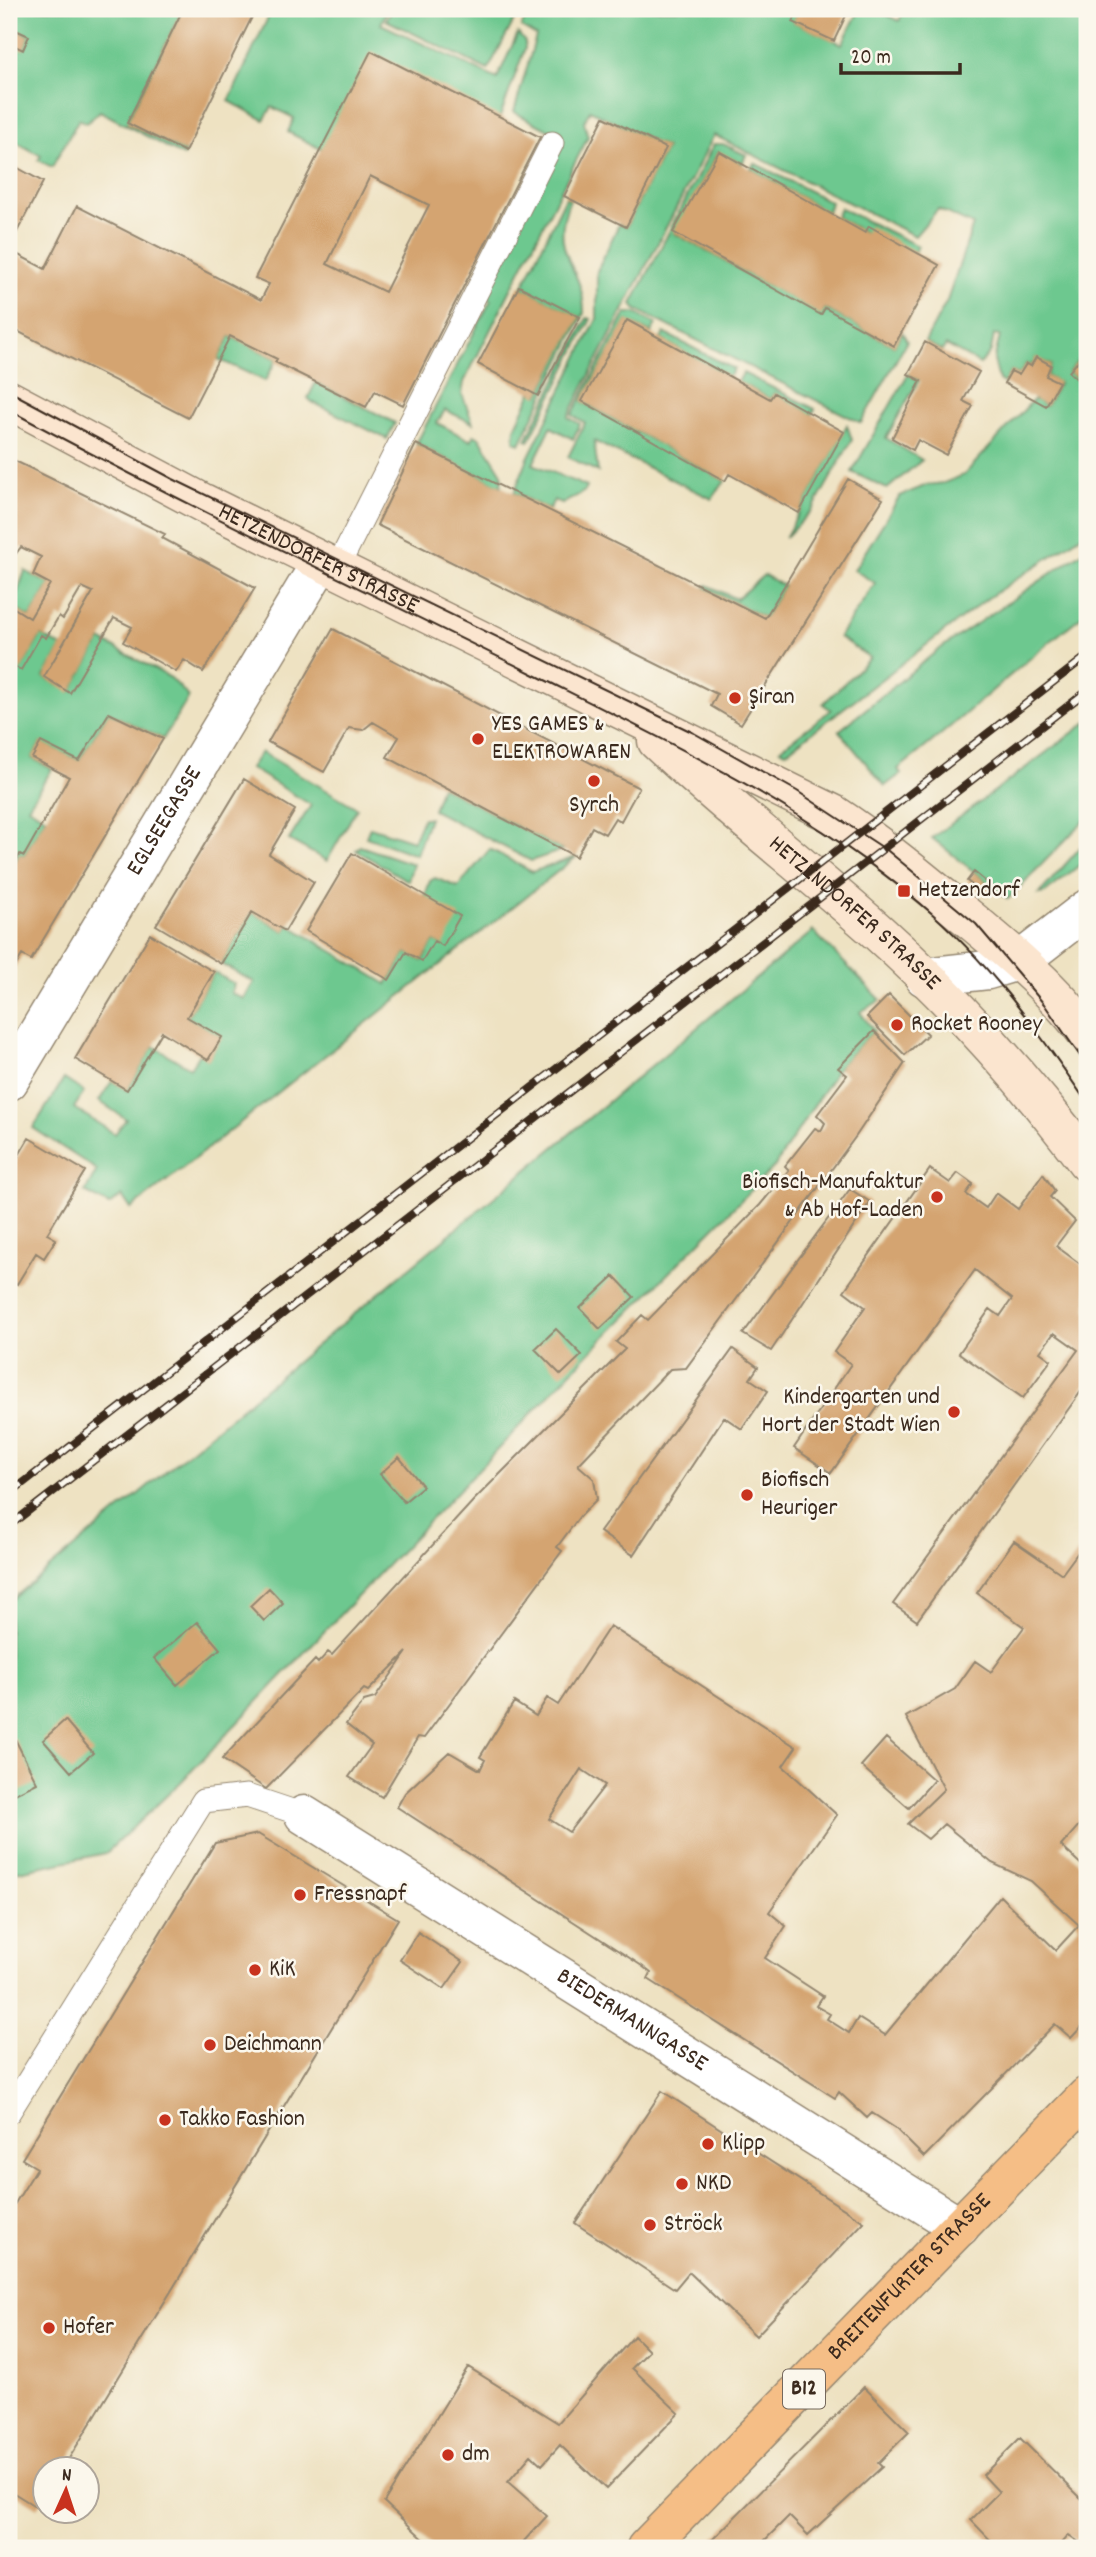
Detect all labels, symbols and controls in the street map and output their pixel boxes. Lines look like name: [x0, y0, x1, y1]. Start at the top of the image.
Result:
scale bar: [841, 32, 960, 76]
text: 20 m: [851, 44, 891, 74]
street label: HETZENDORFER STRASSE: [212, 496, 424, 624]
place label: Şiran: [749, 681, 795, 715]
marker: Şiran: [727, 690, 743, 706]
place label: YES GAMES & ELEKTROWAREN: [492, 708, 631, 770]
marker: YES GAMES & ELEKTROWAREN: [470, 731, 486, 747]
street label: EGLSEEGASSE: [119, 760, 211, 883]
marker: Syrch: [586, 773, 602, 789]
place label: Syrch: [569, 789, 619, 823]
street label: HETZENDORFER STRASSE: [760, 828, 948, 999]
place label: Hetzendorf: [918, 874, 1020, 908]
marker: Hetzendorf: [896, 883, 912, 899]
place label: Rocket Rooney: [911, 1008, 1043, 1042]
marker: Rocket Rooney: [889, 1017, 905, 1033]
place label: Biofisch-Manufaktur & Ab Hof-Laden: [742, 1166, 923, 1228]
marker: Biofisch-Manufaktur & Ab Hof-Laden: [929, 1189, 945, 1205]
place label: Kindergarten und Hort der Stadt Wien: [761, 1381, 940, 1443]
marker: Kindergarten und Hort der Stadt Wien: [946, 1404, 962, 1420]
place label: Biofisch Heuriger: [761, 1464, 838, 1526]
marker: Biofisch Heuriger: [739, 1487, 755, 1503]
place label: Fressnapf: [314, 1878, 407, 1912]
marker: Fressnapf: [292, 1887, 308, 1903]
place label: KiK: [269, 1953, 296, 1987]
street label: BIEDERMANNGASSE: [549, 1960, 714, 2081]
marker: KiK: [247, 1962, 263, 1978]
place label: Deichmann: [224, 2028, 322, 2062]
marker: Deichmann: [202, 2037, 218, 2053]
place label: Takko Fashion: [179, 2103, 305, 2137]
marker: Takko Fashion: [157, 2112, 173, 2128]
place label: Klipp: [722, 2127, 765, 2161]
marker: Klipp: [700, 2136, 716, 2152]
place label: NKD: [696, 2167, 731, 2201]
marker: NKD: [674, 2176, 690, 2192]
street label: BREITENFURTER STRASSE: [820, 2186, 1000, 2369]
place label: Ströck: [664, 2208, 723, 2242]
marker: Ströck: [642, 2217, 658, 2233]
place label: Hofer: [63, 2311, 114, 2345]
marker: Hofer: [41, 2320, 57, 2336]
road number: B12: [783, 2370, 825, 2408]
place label: dm: [462, 2438, 490, 2472]
marker: dm: [440, 2447, 456, 2463]
north arrow: [32, 2456, 102, 2526]
text: N: [61, 2463, 72, 2490]

